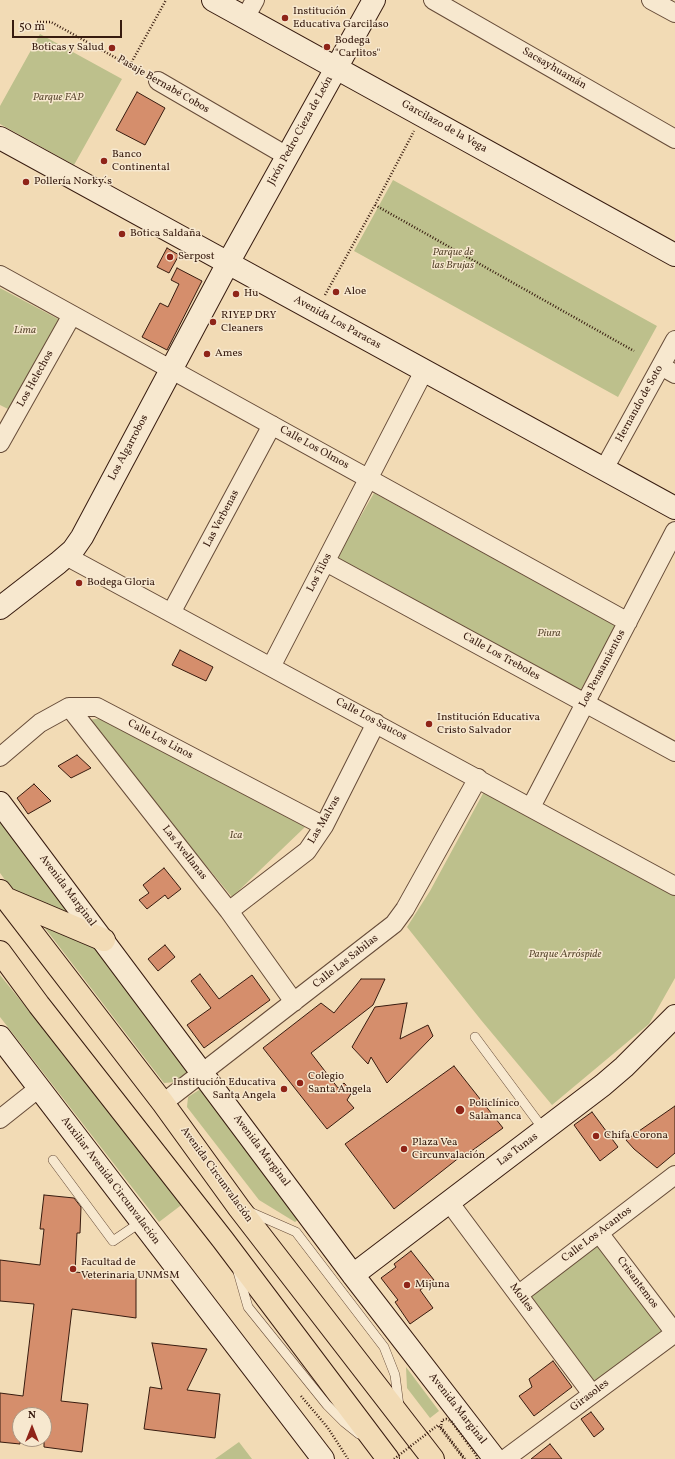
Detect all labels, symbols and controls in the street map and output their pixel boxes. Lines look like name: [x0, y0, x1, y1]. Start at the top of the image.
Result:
place label: Institución Educativa Garcilaso: [293, 5, 389, 31]
scale bar: [14, 12, 124, 38]
marker: Institución Educativa Garcilaso: [280, 13, 290, 23]
text: 50 m: [19, 19, 45, 35]
place label: Bodega "Carlitos": [335, 34, 380, 60]
place label: Boticas y Salud: [31, 41, 104, 55]
marker: Bodega "Carlitos": [322, 42, 332, 52]
marker: Boticas y Salud: [107, 43, 117, 53]
street label: Sacsayhuamán: [519, 45, 589, 93]
street label: Pasaje Bernabé Cobos: [115, 53, 211, 117]
street label: Jirón Pedro Cieza de León: [265, 74, 337, 188]
park label: Parque FAP: [33, 91, 83, 105]
street label: Garcilazo de la Vega: [399, 98, 489, 156]
place label: Banco Continental: [112, 148, 170, 174]
marker: Banco Continental: [99, 156, 109, 166]
place label: Pollería Norky´s: [34, 175, 112, 189]
marker: Pollería Norky´s: [21, 177, 31, 187]
place label: Botica Saldaña: [130, 227, 201, 241]
marker: Botica Saldaña: [117, 229, 127, 239]
park label: Parque de las Brujas: [432, 246, 474, 272]
place label: Serpost: [178, 250, 215, 264]
marker: Serpost: [165, 252, 175, 262]
place label: Aloe: [344, 285, 366, 299]
place label: Hu: [244, 287, 258, 301]
marker: Aloe: [331, 287, 341, 297]
marker: Hu: [231, 289, 241, 299]
street label: Avenida Los Paracas: [291, 294, 383, 352]
place label: RIYEP DRY Cleaners: [221, 309, 276, 335]
marker: RIYEP DRY Cleaners: [208, 317, 218, 327]
park label: Lima: [14, 324, 36, 338]
place label: Ames: [215, 347, 242, 361]
street label: Los Helechos: [15, 348, 57, 410]
marker: Ames: [202, 349, 212, 359]
street label: Hernando de Soto: [613, 363, 667, 445]
street label: Los Algarrobos: [106, 413, 152, 483]
street label: Calle Los Olmos: [277, 424, 351, 472]
street label: Las Verbenas: [201, 488, 243, 550]
street label: Los Tilos: [305, 551, 335, 595]
place label: Bodega Gloria: [87, 576, 155, 590]
marker: Bodega Gloria: [74, 578, 84, 588]
park label: Piura: [537, 627, 561, 641]
street label: Los Pensamientos: [577, 628, 629, 710]
street label: Calle Los Treboles: [460, 630, 542, 684]
street label: Calle Los Saucos: [333, 696, 409, 744]
place label: Institución Educativa Cristo Salvador: [437, 711, 540, 737]
street label: Calle Los Linos: [125, 717, 195, 763]
marker: Institución Educativa Cristo Salvador: [424, 719, 434, 729]
street label: Las Malvas: [306, 794, 344, 846]
street label: Las Avellanas: [159, 823, 209, 883]
park label: Ica: [230, 829, 242, 843]
street label: Avenida Marginal: [36, 853, 98, 929]
street label: Calle Las Sabilas: [311, 932, 381, 992]
park label: Parque Arróspide: [528, 948, 602, 962]
place label: Colegio Santa Angela: [308, 1070, 372, 1096]
place label: Institución Educativa Santa Angela: [173, 1076, 276, 1102]
marker: Colegio Santa Angela: [295, 1078, 305, 1088]
marker: Institución Educativa Santa Angela: [279, 1084, 289, 1094]
place label: Policlínico Salamanca: [469, 1097, 521, 1123]
marker: Policlínico Salamanca: [454, 1104, 466, 1116]
street label: Avenida Marginal: [230, 1113, 292, 1189]
street label: Auxiliar Avenida Circunvalación: [58, 1115, 162, 1247]
street label: Avenida Circunvalación: [177, 1125, 255, 1225]
place label: Chifa Corona: [604, 1129, 668, 1143]
street label: Las Tunas: [495, 1130, 541, 1170]
marker: Chifa Corona: [591, 1131, 601, 1141]
place label: Plaza Vea Circunvalación: [412, 1136, 485, 1162]
marker: Plaza Vea Circunvalación: [399, 1144, 409, 1154]
street label: Calle Los Acantos: [559, 1204, 635, 1266]
street label: Crisantemos: [613, 1255, 661, 1311]
place label: Facultad de Veterinaria UNMSM: [81, 1256, 179, 1282]
marker: Facultad de Veterinaria UNMSM: [68, 1264, 78, 1274]
place label: Mijuna: [415, 1278, 450, 1292]
marker: Mijuna: [402, 1280, 412, 1290]
street label: Molles: [506, 1281, 536, 1315]
street label: Avenida Marginal: [425, 1371, 489, 1447]
street label: Girasoles: [568, 1377, 612, 1415]
north arrow: [12, 1407, 52, 1447]
text: N: [28, 1408, 36, 1423]

